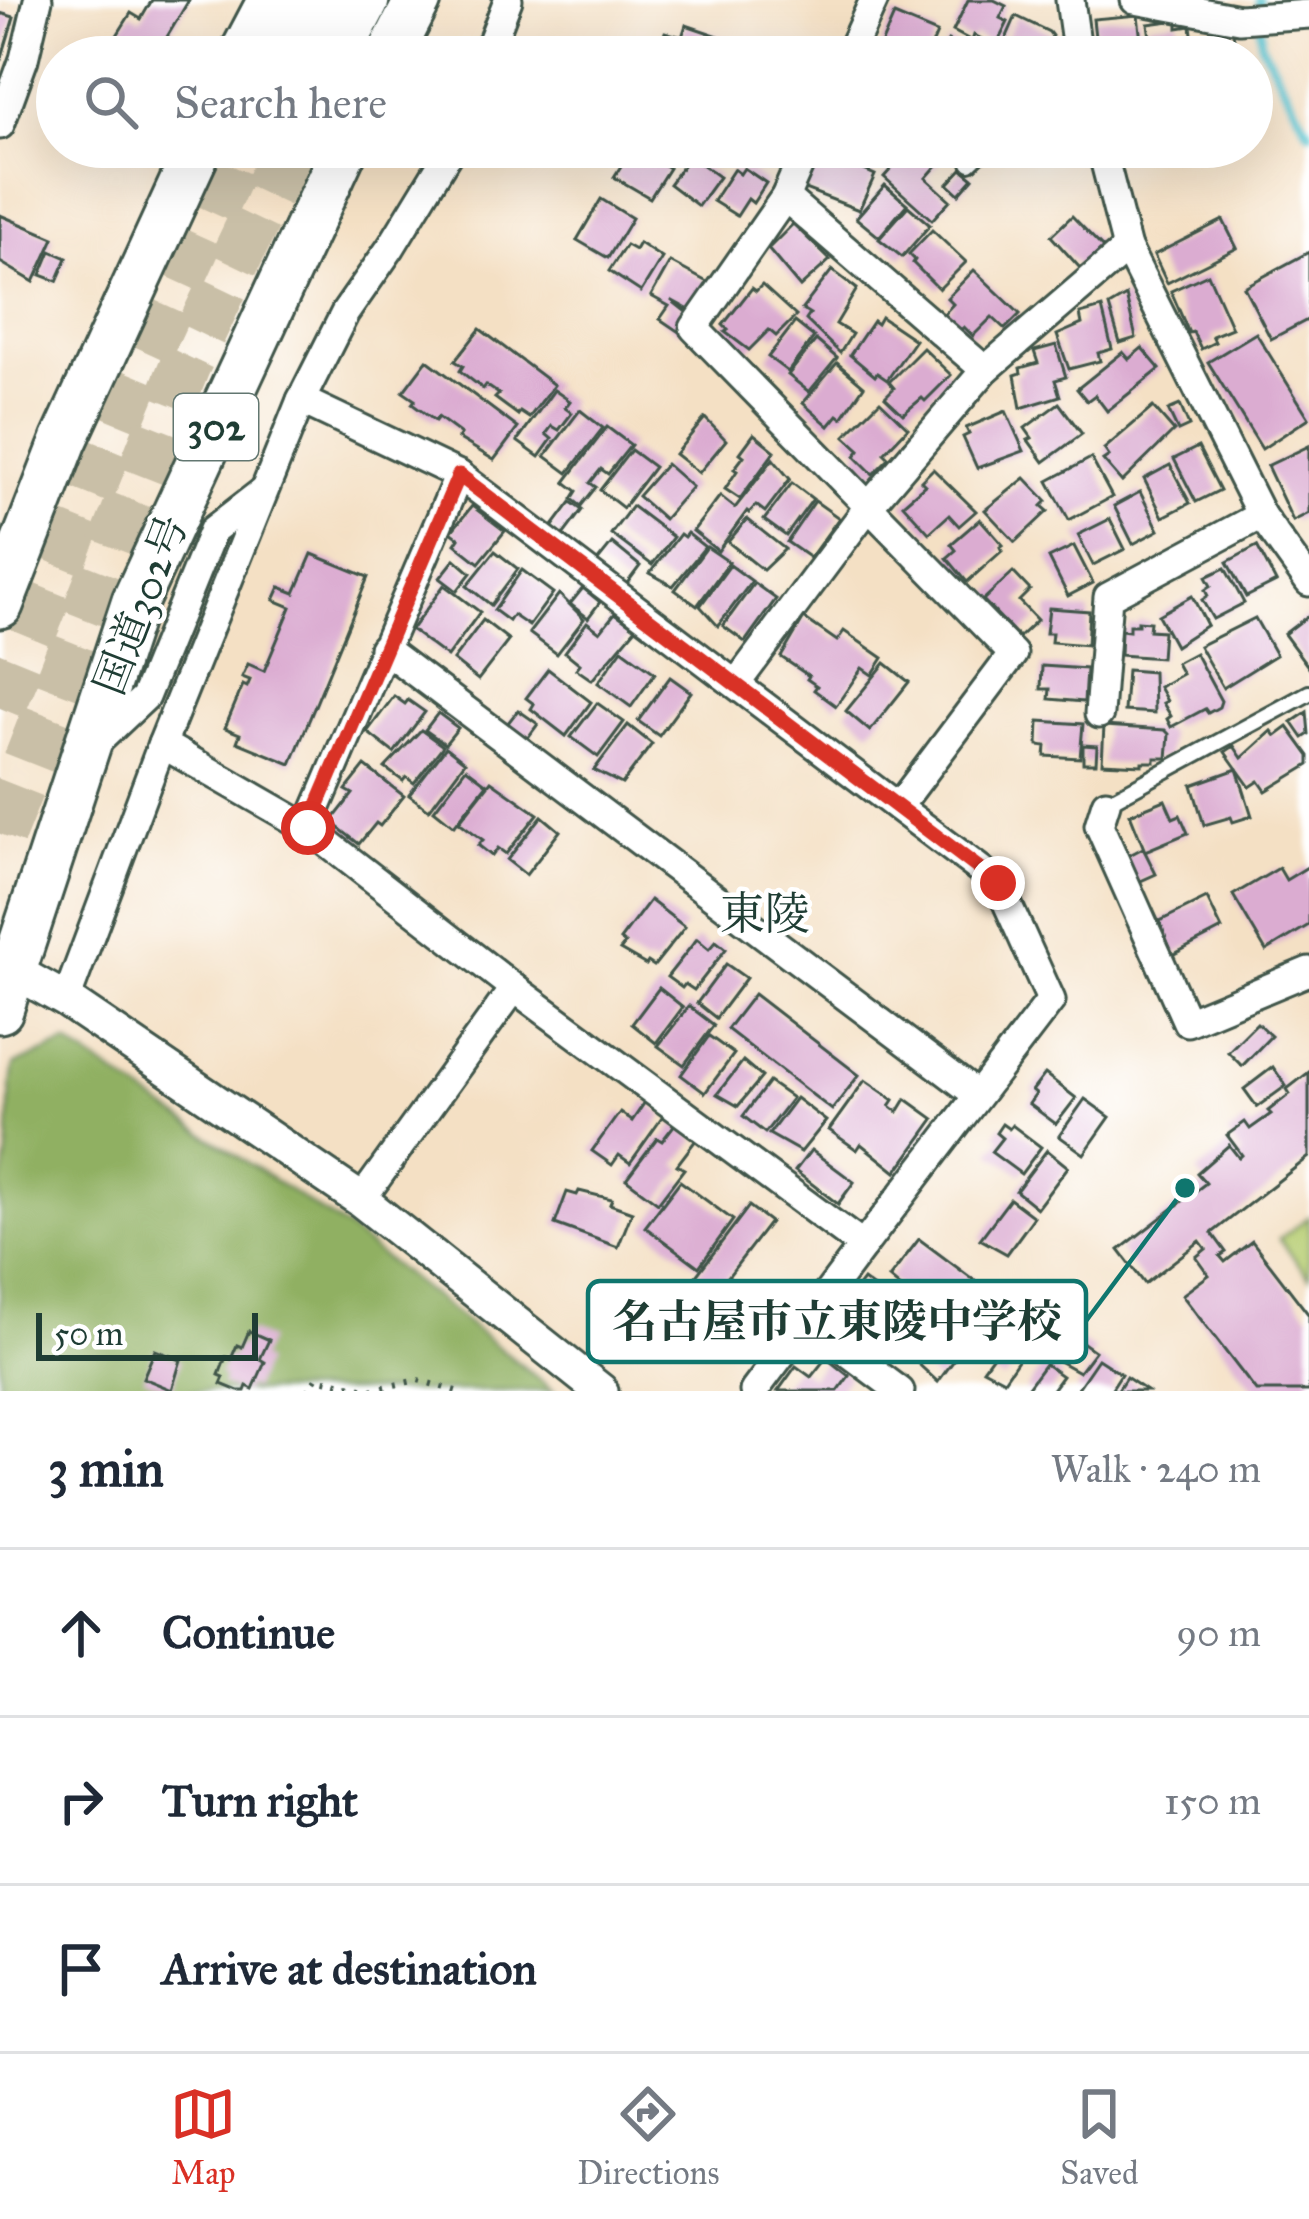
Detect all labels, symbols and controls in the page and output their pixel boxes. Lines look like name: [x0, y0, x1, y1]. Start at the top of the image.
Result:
search box: [36, 36, 1273, 168]
icon: search: [78, 69, 144, 135]
text: Search here: [174, 75, 387, 130]
road number: 302: [174, 394, 258, 460]
street label: 国道302号: [83, 508, 199, 702]
route start: [281, 801, 335, 855]
route end: [971, 856, 1025, 910]
district label: 東陵: [720, 886, 810, 941]
callout: 名古屋市立東陵中学校: [588, 1281, 1086, 1362]
text: 名古屋市立東陵中学校: [612, 1294, 1062, 1349]
scale bar: [36, 1307, 258, 1360]
text: 50 m: [54, 1314, 123, 1354]
text: 3 min: [48, 1438, 164, 1500]
text: Walk · 240 m: [1051, 1445, 1261, 1493]
icon: ahead: [48, 1600, 114, 1666]
text: Continue: [162, 1605, 335, 1660]
text: 90 m: [1176, 1609, 1261, 1657]
icon: right: [48, 1768, 114, 1834]
text: Turn right: [162, 1773, 358, 1828]
text: 150 m: [1164, 1777, 1261, 1825]
icon: arrive: [48, 1936, 114, 2002]
text: Arrive at destination: [162, 1941, 537, 1996]
tab: Map: [170, 2081, 236, 2193]
tab: Directions: [577, 2081, 719, 2193]
tab: Saved: [1060, 2081, 1139, 2193]

